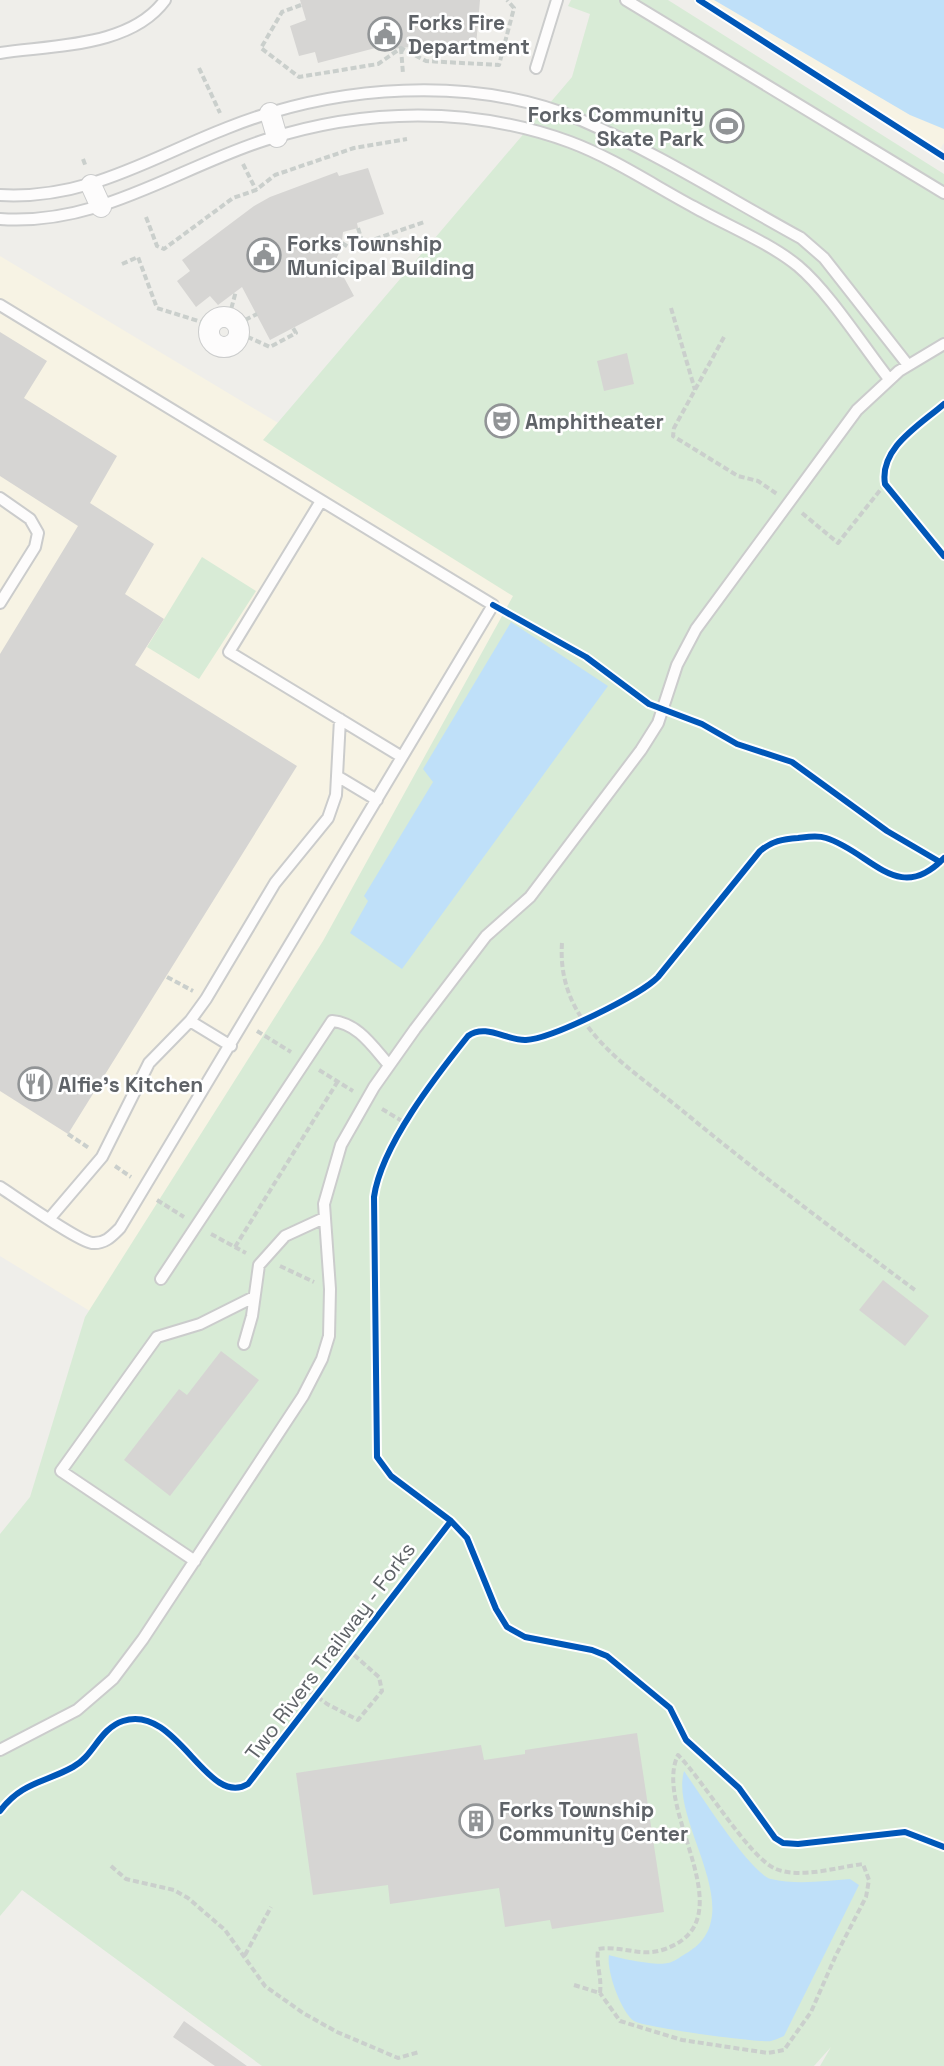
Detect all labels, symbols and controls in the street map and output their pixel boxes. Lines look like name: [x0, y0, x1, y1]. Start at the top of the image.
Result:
place label: Forks Fire Department: [408, 9, 530, 60]
public building icon: Forks Fire Department: [367, 16, 403, 52]
place label: Forks Community Skate Park: [528, 101, 704, 152]
sports icon: Forks Community Skate Park: [709, 108, 745, 144]
place label: Forks Township Municipal Building: [287, 230, 475, 281]
public building icon: Forks Township Municipal Building: [246, 237, 282, 273]
theatre icon: Amphitheater: [484, 403, 520, 439]
place label: Amphitheater: [525, 408, 664, 435]
restaurant icon: Alfie's Kitchen: [17, 1066, 53, 1102]
place label: Alfie's Kitchen: [58, 1071, 203, 1098]
street label: Two Rivers Trailway - Forks: [239, 1536, 421, 1766]
place label: Forks Township Community Center: [499, 1796, 688, 1847]
building icon: Forks Township Community Center: [458, 1803, 494, 1839]

